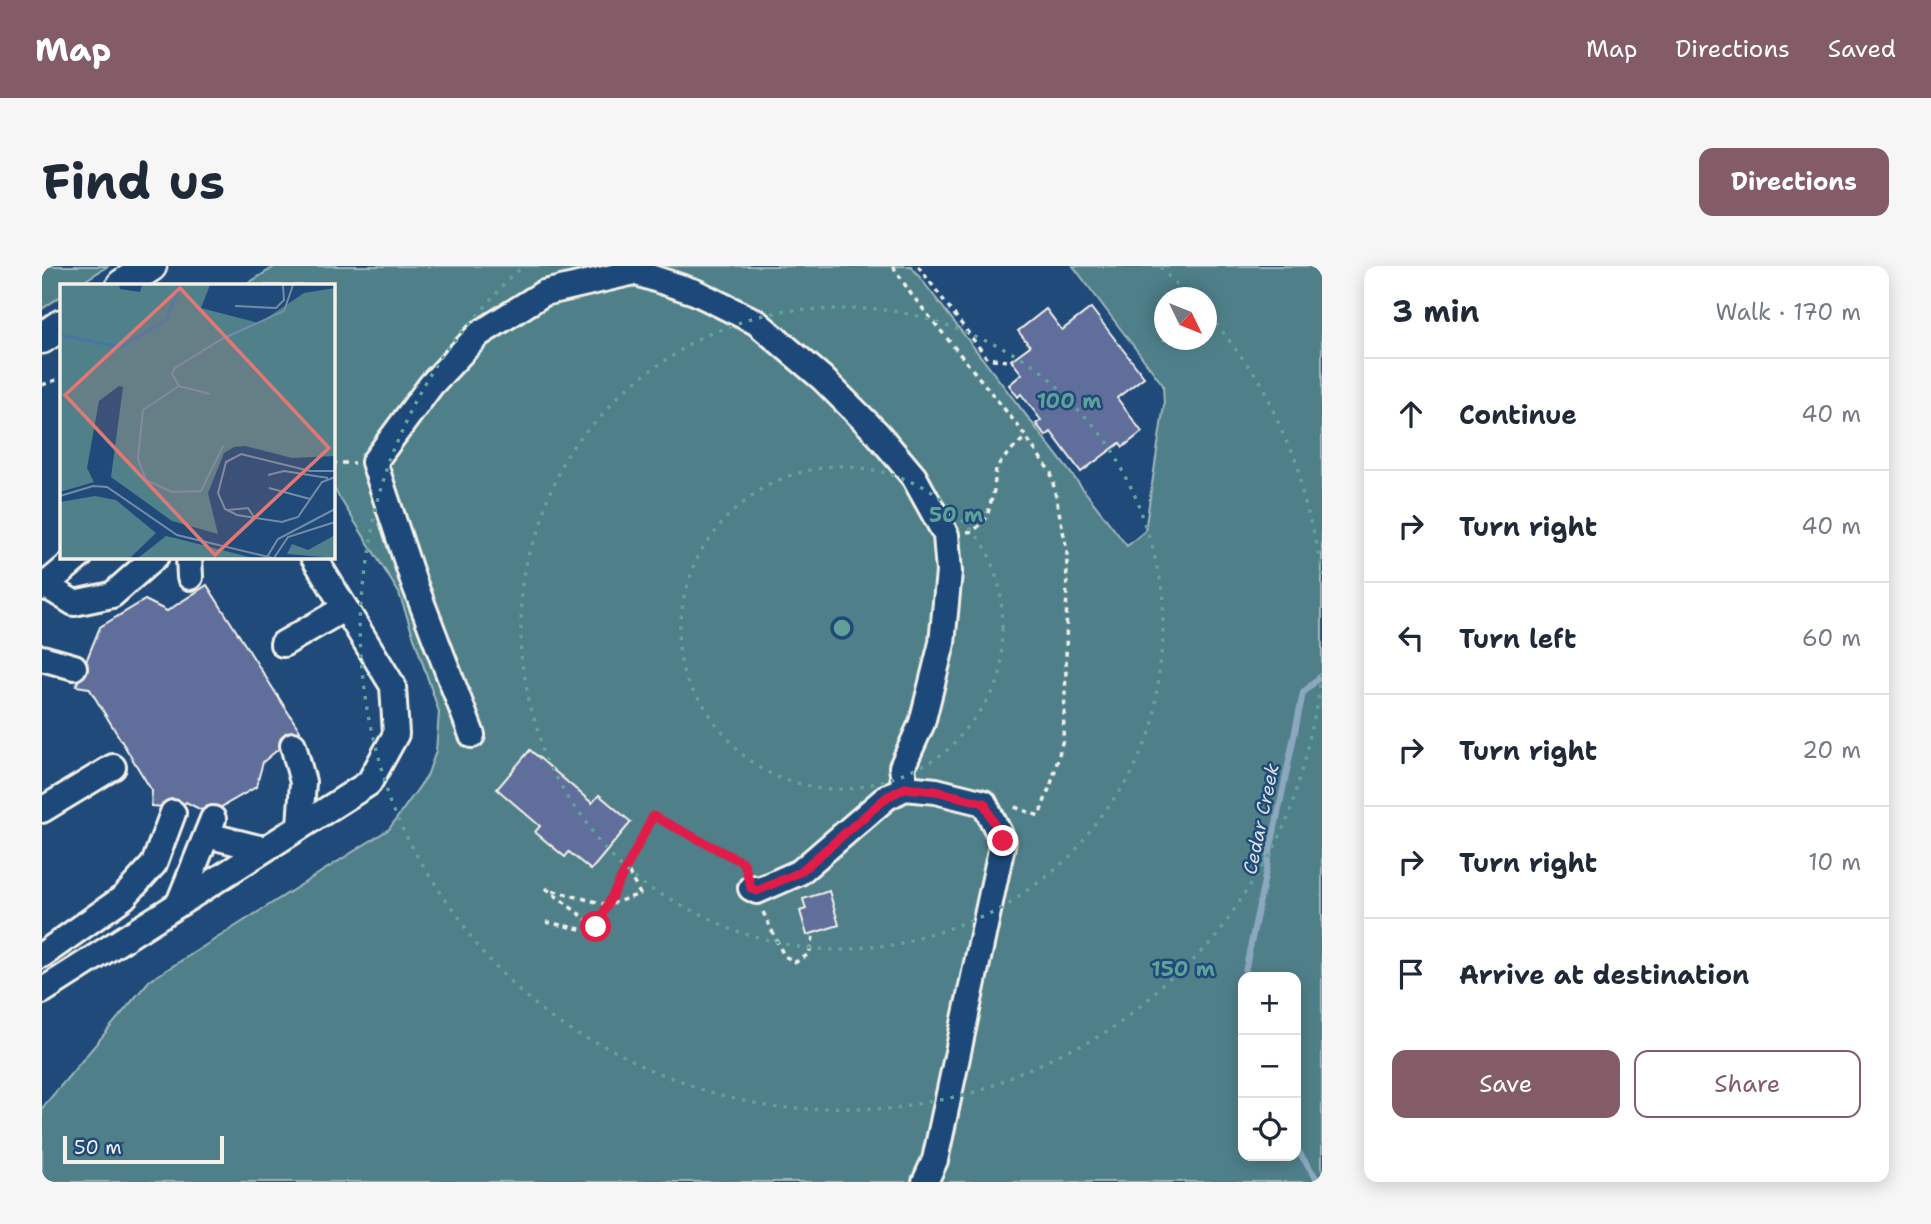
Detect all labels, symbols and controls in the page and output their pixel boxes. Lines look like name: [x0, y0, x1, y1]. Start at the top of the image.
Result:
text: Map: [35, 27, 111, 72]
text: Map: [1586, 33, 1637, 65]
text: Directions: [1675, 33, 1790, 65]
text: Saved: [1828, 33, 1896, 65]
button: Directions: [1699, 148, 1889, 216]
text: Find us: [42, 149, 225, 215]
inset map: [60, 284, 334, 558]
north arrow: [1154, 287, 1217, 350]
text: 3 min: [1392, 291, 1479, 332]
text: Walk · 170 m: [1716, 297, 1861, 327]
text: 100 m: [1037, 387, 1101, 415]
icon: ahead: [1392, 395, 1430, 433]
text: Continue: [1459, 397, 1577, 432]
text: 40 m: [1801, 399, 1861, 429]
text: 50 m: [929, 501, 983, 529]
icon: right: [1392, 507, 1430, 545]
text: Turn right: [1459, 509, 1597, 544]
text: 40 m: [1801, 511, 1861, 541]
centre of rings: [830, 616, 854, 640]
icon: left: [1392, 619, 1430, 657]
text: Turn left: [1459, 621, 1576, 656]
text: 60 m: [1802, 623, 1861, 653]
icon: right: [1392, 731, 1430, 769]
text: Turn right: [1459, 733, 1597, 768]
text: 20 m: [1802, 735, 1861, 765]
water label: Cedar Creek: [1237, 761, 1285, 877]
route end: [987, 825, 1018, 856]
icon: right: [1392, 843, 1430, 881]
text: Turn right: [1459, 845, 1597, 880]
text: 10 m: [1808, 847, 1861, 877]
route start: [580, 911, 611, 942]
text: 150 m: [1151, 955, 1215, 983]
icon: arrive: [1392, 955, 1430, 993]
text: Arrive at destination: [1459, 957, 1749, 992]
map controls: [1238, 972, 1301, 1161]
button: +: [1238, 972, 1301, 1035]
button: −: [1238, 1035, 1301, 1098]
button: Save: [1392, 1050, 1620, 1118]
button: Share: [1634, 1050, 1861, 1118]
button: locate: [1238, 1098, 1301, 1161]
scale bar: [63, 1133, 224, 1165]
text: 50 m: [74, 1135, 122, 1160]

